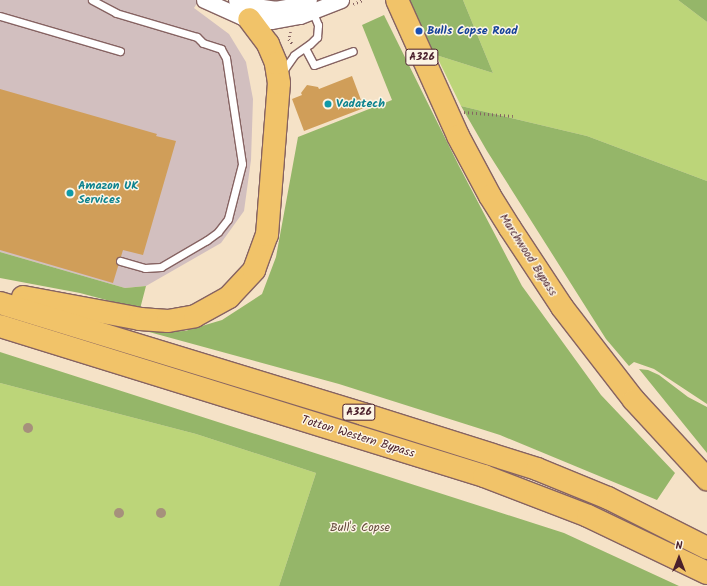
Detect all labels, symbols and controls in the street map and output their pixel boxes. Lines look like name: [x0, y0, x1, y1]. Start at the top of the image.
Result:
place label: Bulls Copse Road: [427, 24, 518, 38]
marker: Bulls Copse Road: [414, 26, 424, 36]
road number: A326: [405, 48, 439, 66]
place label: Vadatech: [336, 97, 385, 111]
marker: Vadatech: [323, 99, 333, 109]
place label: Amazon UK Services: [78, 179, 138, 207]
marker: Amazon UK Services: [65, 188, 75, 198]
street label: Marchwood Bypass: [496, 211, 560, 299]
road number: A326: [342, 403, 376, 421]
street label: Totton Western Bypass: [300, 413, 416, 461]
park label: Bull's Copse: [330, 521, 390, 535]
text: N: [676, 537, 682, 555]
north arrow: [659, 538, 699, 578]

